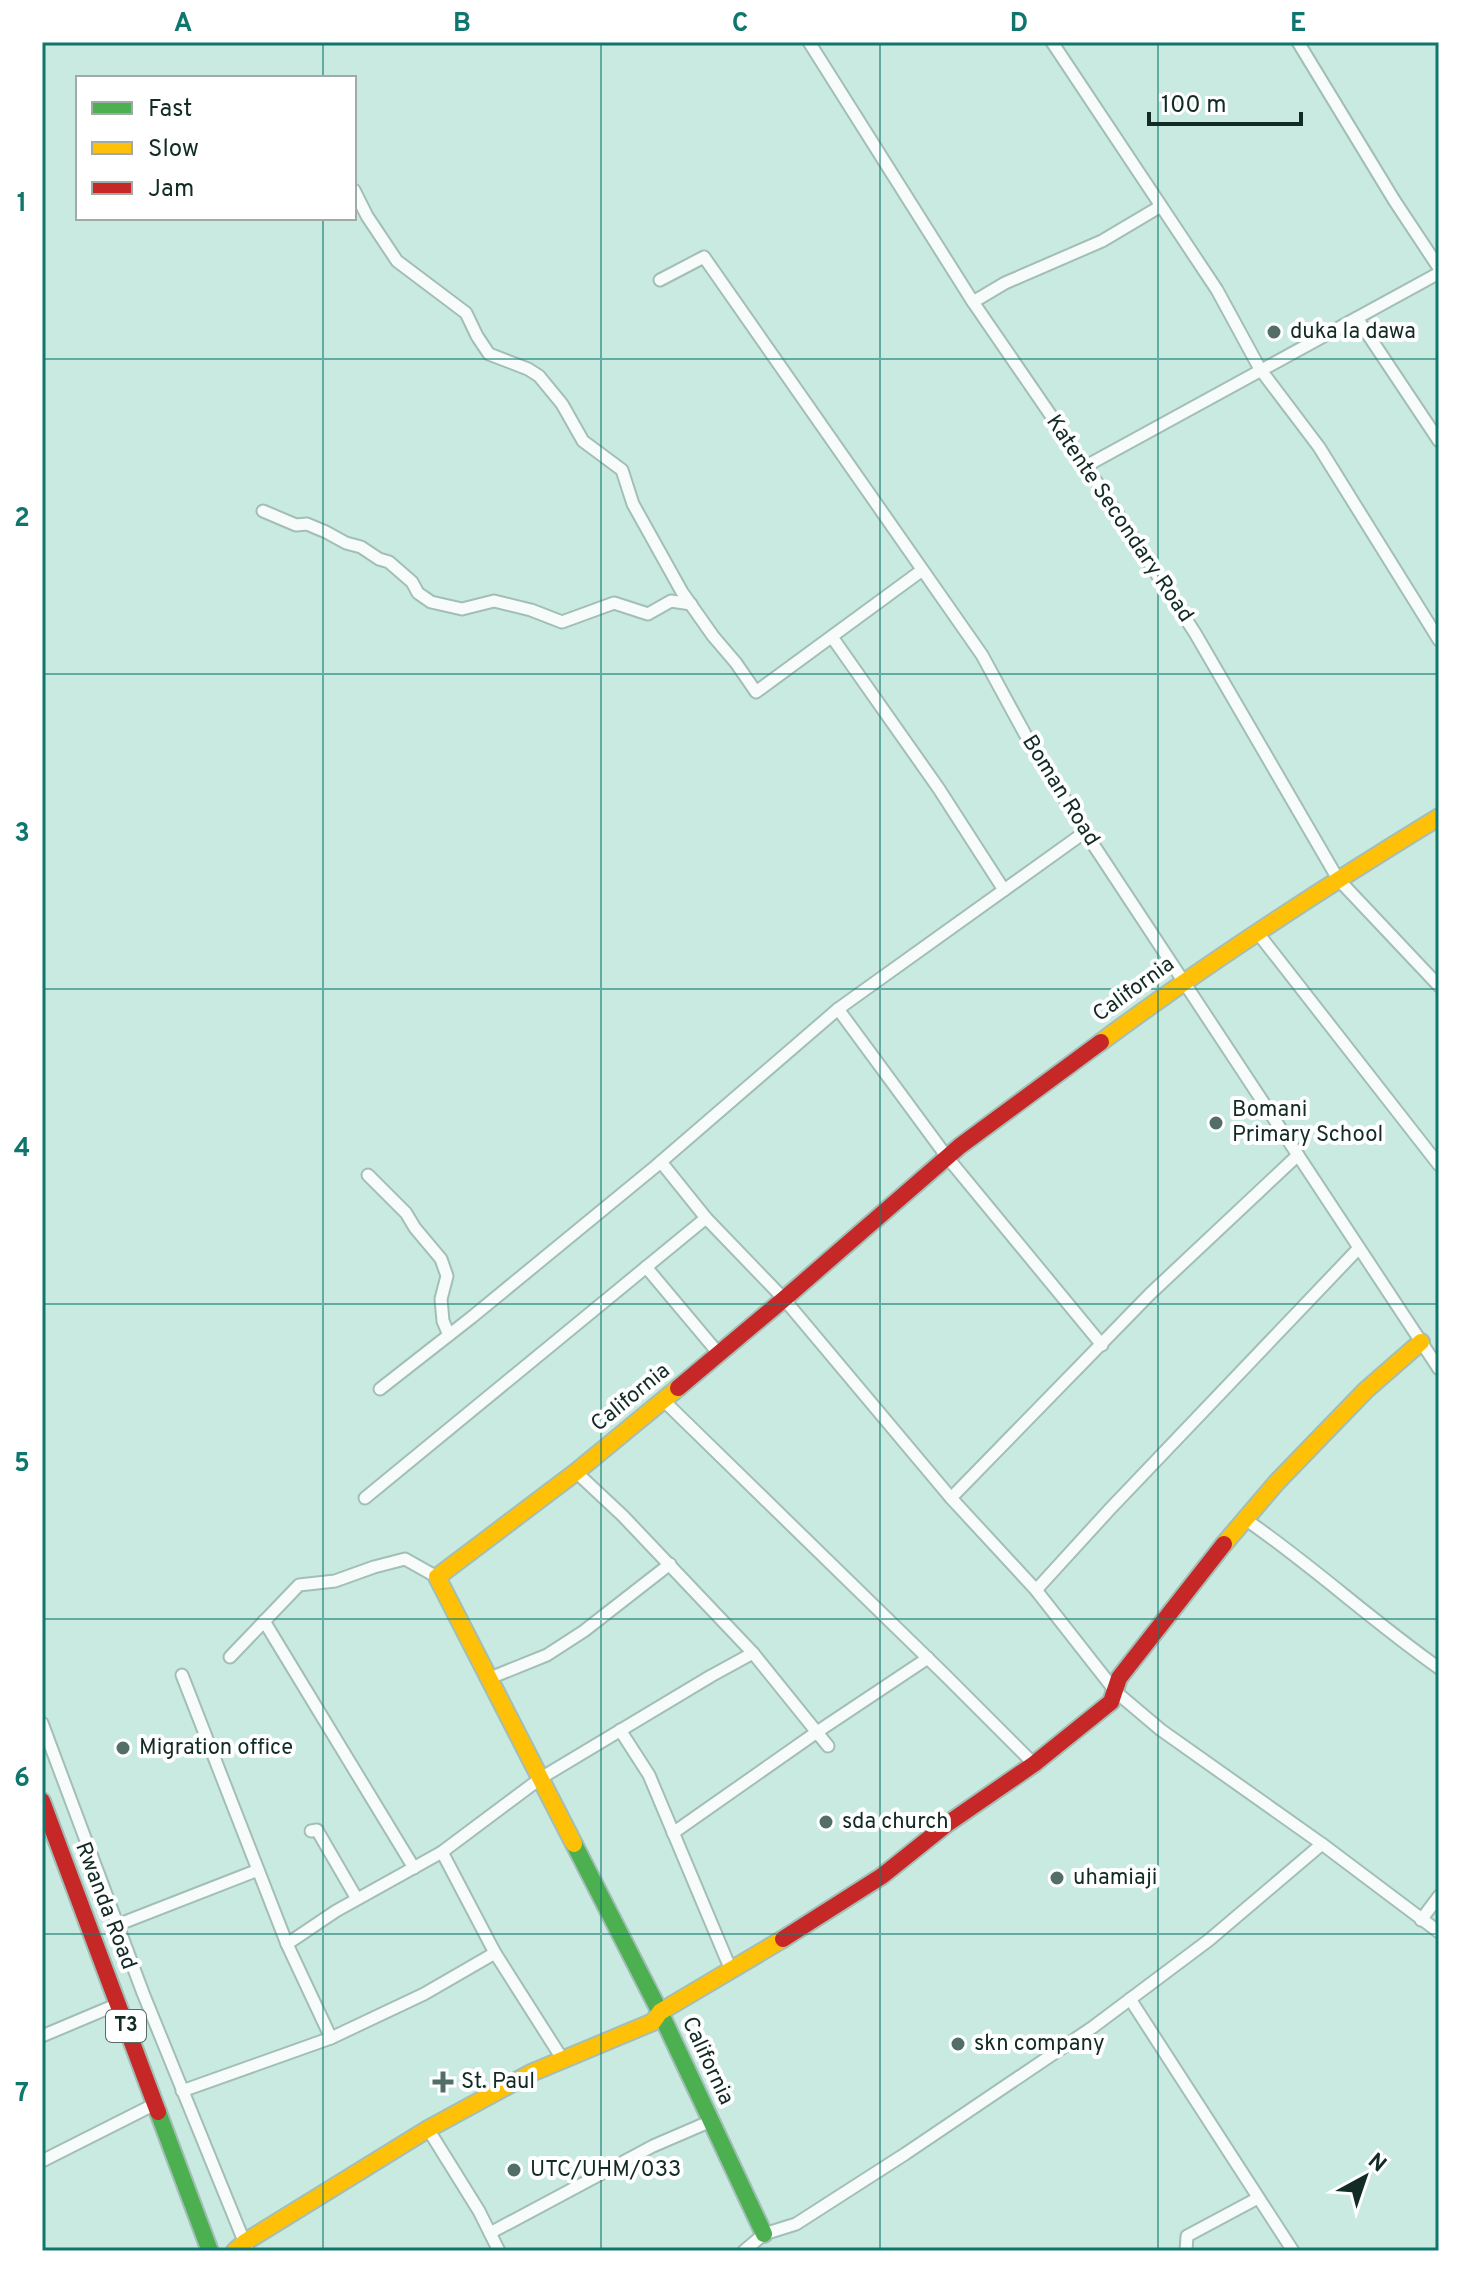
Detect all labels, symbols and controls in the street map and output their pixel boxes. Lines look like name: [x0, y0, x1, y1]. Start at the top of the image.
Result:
text: A: [174, 8, 192, 41]
text: B: [453, 8, 471, 41]
text: C: [732, 8, 748, 41]
text: D: [1010, 8, 1028, 41]
text: E: [1290, 8, 1306, 41]
legend: [76, 76, 356, 220]
scale bar: [1149, 76, 1301, 126]
text: 100 m: [1161, 91, 1227, 121]
text: Fast: [148, 95, 192, 125]
text: Slow: [148, 135, 199, 165]
text: Jam: [148, 175, 194, 205]
text: 1: [17, 188, 27, 221]
place label: duka la dawa: [1290, 319, 1416, 346]
marker: duka la dawa: [1265, 323, 1283, 341]
street label: Katente Secondary Road: [1039, 410, 1199, 628]
text: 2: [14, 503, 30, 536]
street label: Boman Road: [1015, 730, 1105, 852]
text: 3: [14, 818, 30, 851]
street label: California: [1088, 951, 1180, 1029]
place label: Bomani Primary School: [1232, 1097, 1383, 1149]
marker: Bomani Primary School: [1207, 1114, 1225, 1132]
text: 4: [14, 1133, 30, 1166]
street label: California: [586, 1358, 676, 1438]
text: 5: [14, 1448, 30, 1481]
place label: Migration office: [139, 1735, 293, 1762]
marker: Migration office: [114, 1739, 132, 1757]
text: 6: [14, 1763, 30, 1796]
place label: sda church: [842, 1809, 949, 1836]
marker: sda church: [817, 1813, 835, 1831]
street label: Rwanda Road: [68, 1838, 142, 1974]
place label: uhamiaji: [1073, 1865, 1157, 1892]
marker: uhamiaji: [1048, 1869, 1066, 1887]
road number: T3: [106, 2010, 146, 2042]
street label: California: [675, 2013, 739, 2109]
place label: skn company: [974, 2031, 1105, 2058]
marker: skn company: [949, 2035, 967, 2053]
place label: St. Paul: [461, 2069, 535, 2096]
marker: St. Paul: [432, 2071, 454, 2093]
text: 7: [15, 2078, 29, 2111]
north arrow: [1325, 2137, 1405, 2217]
text: N: [1362, 2148, 1391, 2179]
place label: UTC/UHM/033: [530, 2157, 681, 2184]
marker: UTC/UHM/033: [505, 2161, 523, 2179]

